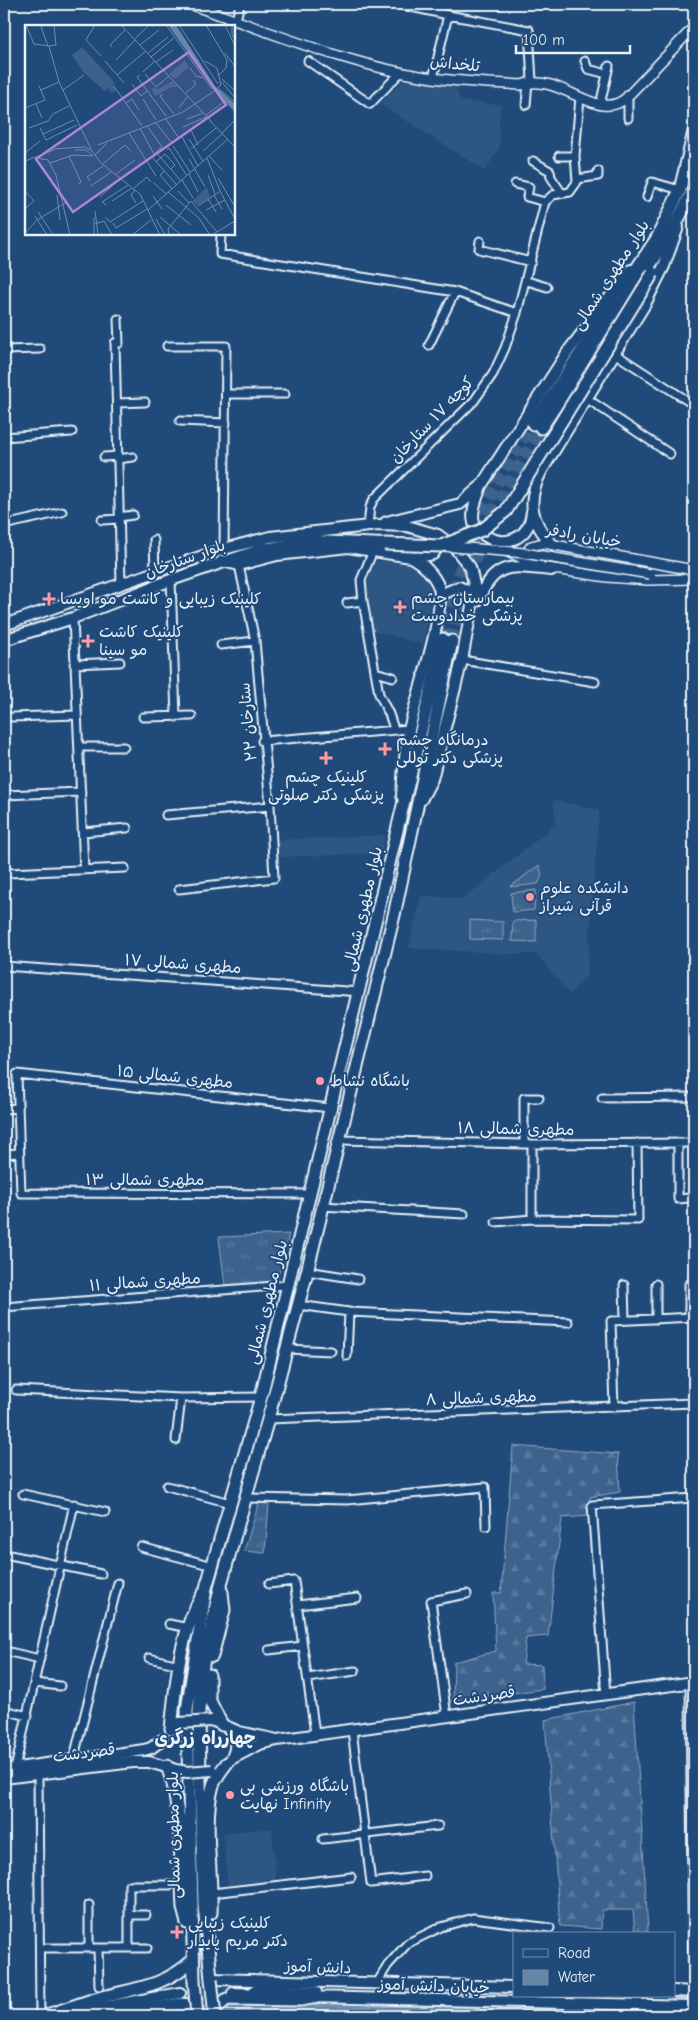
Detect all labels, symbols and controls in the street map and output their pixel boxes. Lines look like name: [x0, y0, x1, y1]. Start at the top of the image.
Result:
scale bar: [516, 22, 629, 54]
inset map: [25, 25, 235, 235]
text: 100 m: [523, 31, 565, 49]
street label: تلخداش: [429, 52, 481, 76]
street label: بلوار مطهرى شمالى: [569, 217, 654, 334]
street label: کوچه ۱۷ ستارخان: [386, 373, 478, 467]
street label: خیابان رادفر: [543, 520, 623, 551]
street label: بلوار ستارخان: [142, 536, 228, 583]
place label: بیمارستان چشم پزشکی خدادوست: [411, 589, 523, 626]
place label: کلینیک زیبایی و کاشت مو اویسا: [60, 590, 261, 609]
marker: کلینیک زیبایی و کاشت مو اویسا: [42, 592, 56, 606]
marker: بیمارستان چشم پزشکی خدادوست: [393, 600, 407, 614]
place label: کلینیک کاشت مو سینا: [99, 623, 184, 660]
marker: کلینیک کاشت مو سینا: [81, 634, 95, 648]
street label: ۲۲ ستارخان: [236, 682, 260, 762]
place label: درمانگاه چشم پزشكی دكتر توللی: [396, 730, 503, 768]
marker: درمانگاه چشم پزشكی دكتر توللی: [378, 742, 392, 756]
marker: کلینیک چشم پزشکی دکتر صلوتی: [319, 751, 333, 765]
place label: کلینیک چشم پزشکی دکتر صلوتی: [268, 768, 384, 805]
street label: بلوار مطهرى شمالى: [340, 845, 387, 973]
place label: دانشکده علوم قرآنی شیراز: [538, 879, 629, 916]
marker: دانشکده علوم قرآنی شیراز: [524, 891, 536, 903]
street label: ۱۷ مطهری شمالی: [124, 951, 242, 978]
street label: ۱۵ مطهری شمالی: [116, 1062, 234, 1093]
place label: باشگاه نشاط: [330, 1071, 410, 1090]
marker: باشگاه نشاط: [314, 1075, 326, 1087]
street label: ۱۸ مطهری شمالی: [457, 1119, 575, 1140]
street label: ۱۳ مطهری شمالی: [86, 1171, 204, 1190]
street label: بلوار مطهرى شمالى: [243, 1238, 292, 1366]
street label: ۱۱ مطهری شمالی: [89, 1269, 201, 1296]
street label: ۸ مطهری شمالی: [425, 1387, 537, 1410]
street label: قصردشت: [452, 1683, 516, 1709]
district label: چهارراه زرگری: [154, 1727, 256, 1749]
street label: قصردشت: [52, 1740, 116, 1766]
street label: بلوار مطهرى شمالى: [164, 1771, 185, 1899]
place label: باشگاه ورزشی بی نهایت Infinity: [240, 1776, 349, 1813]
marker: باشگاه ورزشی بی نهایت Infinity: [224, 1789, 236, 1801]
place label: کلینیک زیبایی دکتر مریم پایدار: [186, 1914, 288, 1953]
marker: کلینیک زیبایی دکتر مریم پایدار: [170, 1925, 184, 1939]
legend: [513, 1932, 676, 1998]
text: Road: [558, 1944, 590, 1962]
street label: دانش آموز: [282, 1957, 352, 1978]
text: Water: [558, 1968, 595, 1986]
street label: خیابان دانش آموز: [376, 1975, 490, 1998]

